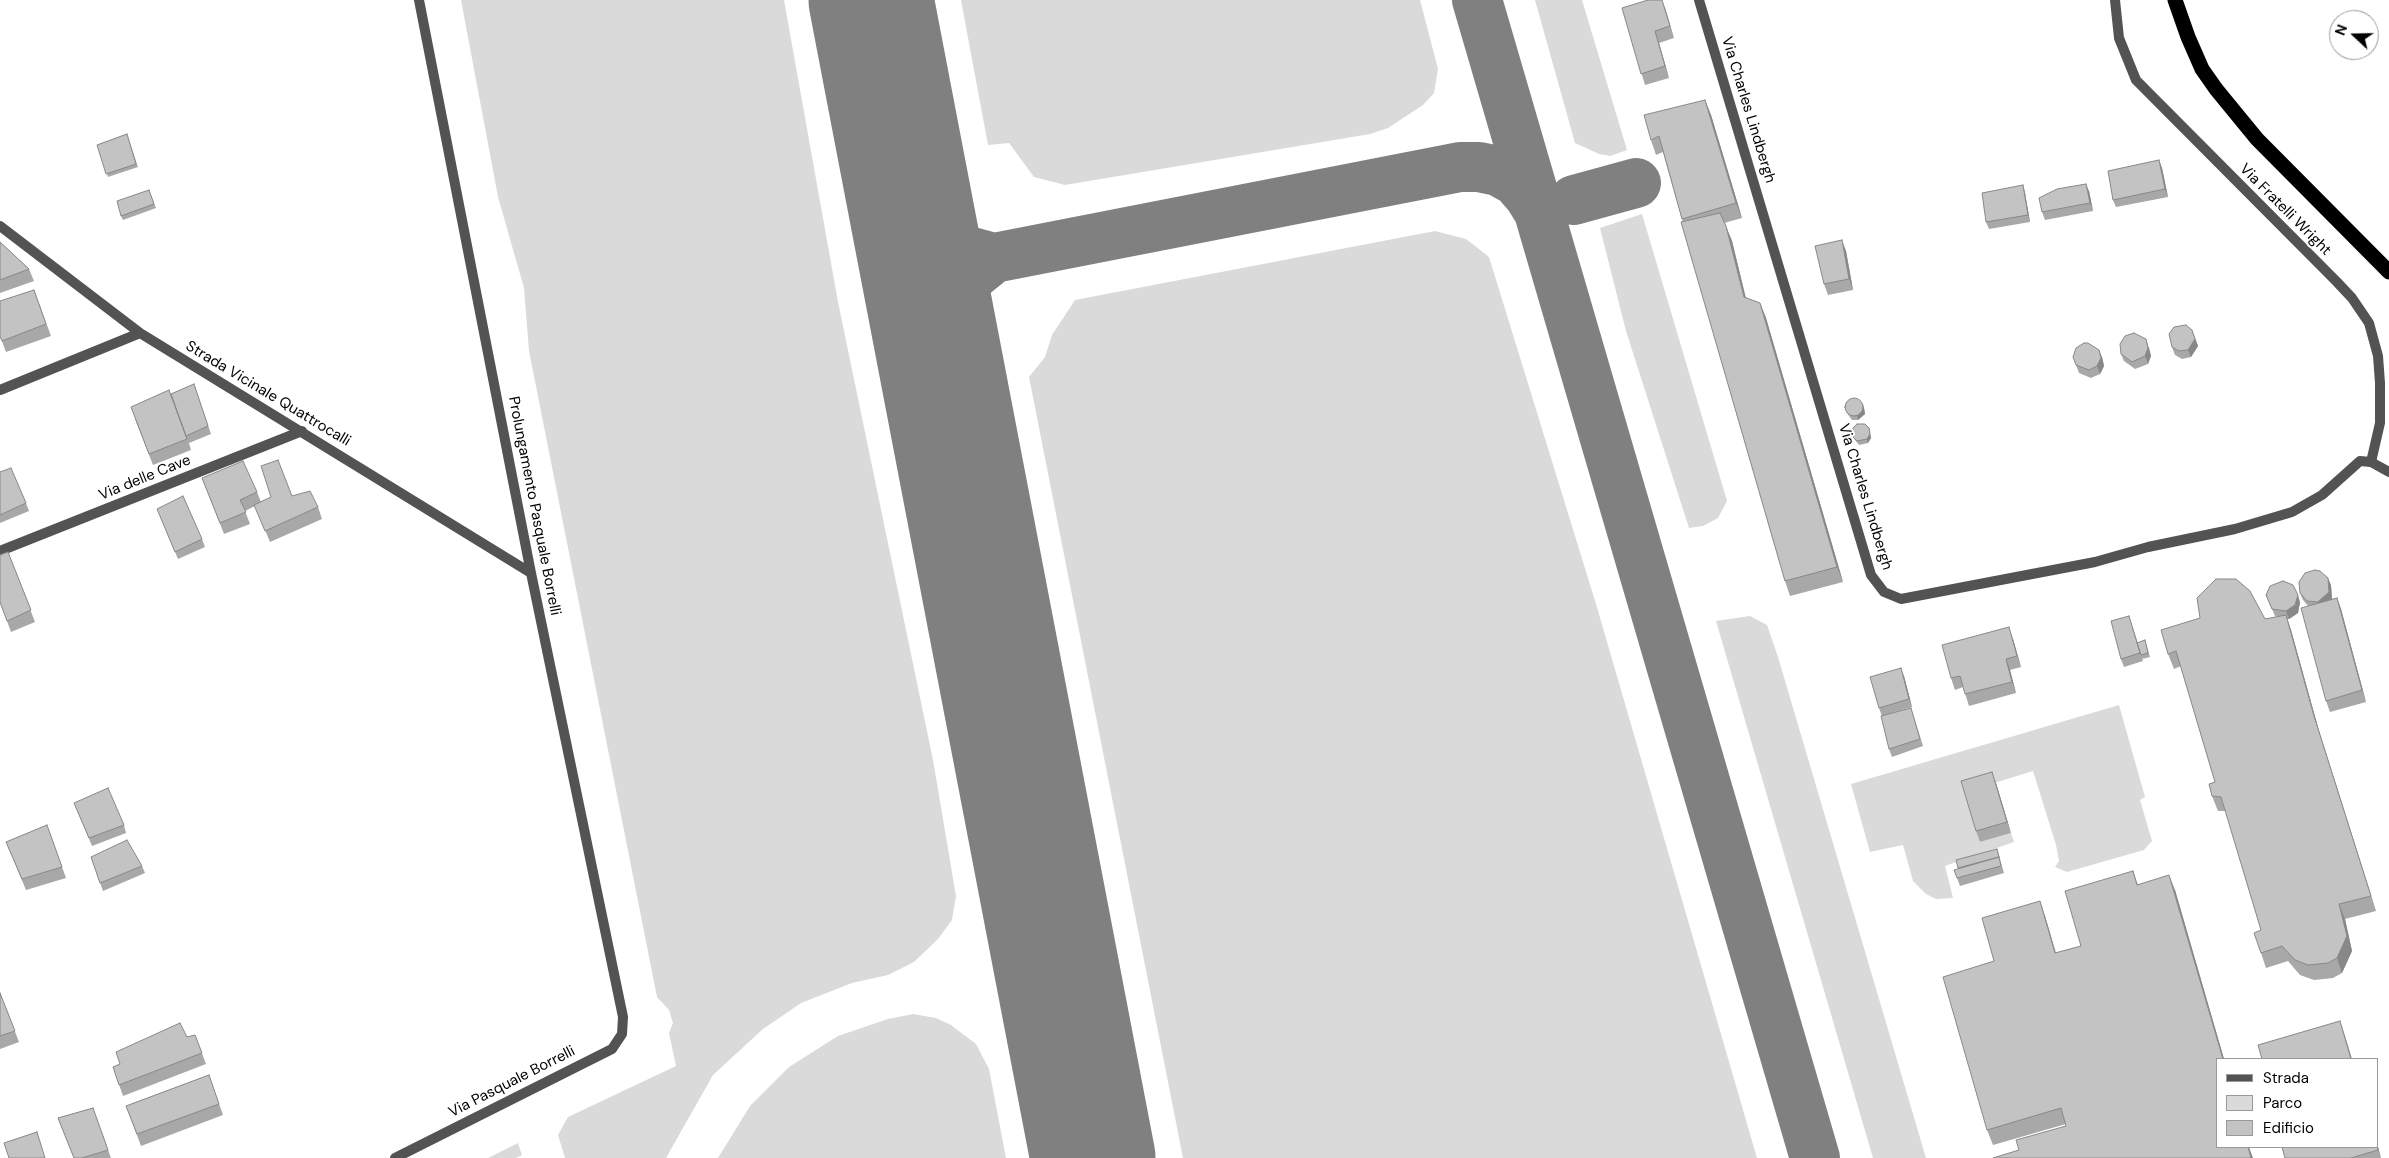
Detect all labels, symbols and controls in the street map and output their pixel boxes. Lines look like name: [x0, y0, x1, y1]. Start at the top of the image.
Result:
north arrow: [2329, 10, 2379, 60]
text: N: [2331, 22, 2351, 38]
street label: Via Charles Lindbergh: [1717, 35, 1779, 185]
street label: Via Fratelli Wright: [2235, 160, 2335, 260]
street label: Strada Vicinale Quattrocalli: [182, 338, 354, 450]
street label: Prolungamento Pasquale Borrelli: [504, 395, 564, 617]
street label: Via Charles Lindbergh: [1834, 422, 1896, 572]
street label: Via delle Cave: [96, 451, 194, 505]
street label: Via Pasquale Borrelli: [446, 1042, 578, 1122]
legend: [2216, 1058, 2379, 1148]
text: Strada: [2263, 1068, 2309, 1088]
text: Parco: [2263, 1093, 2302, 1113]
text: Edificio: [2263, 1118, 2314, 1138]

